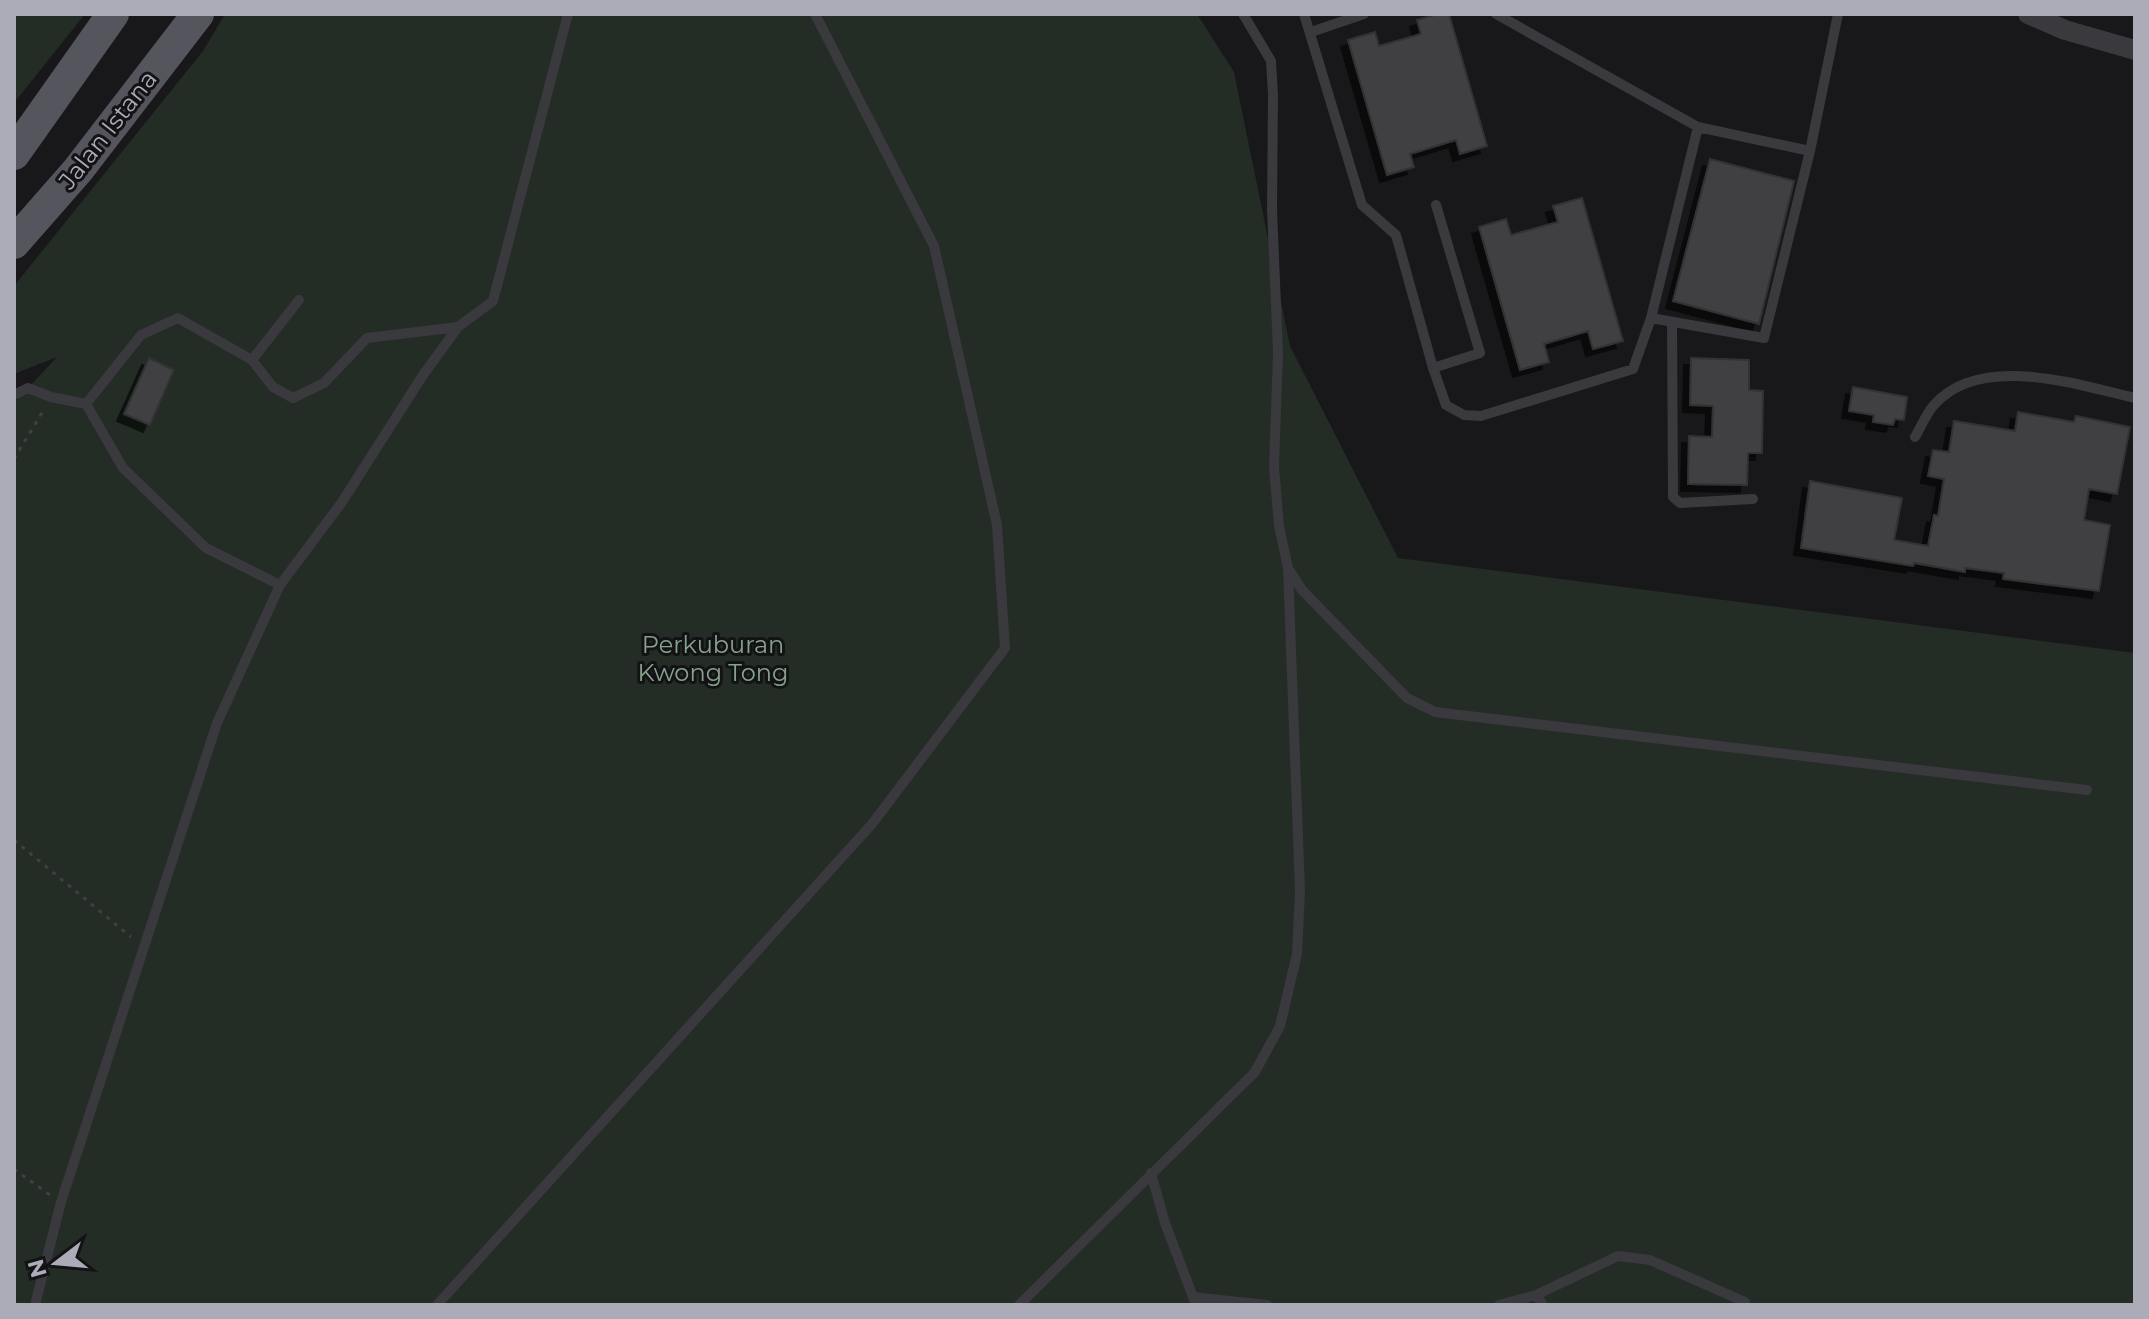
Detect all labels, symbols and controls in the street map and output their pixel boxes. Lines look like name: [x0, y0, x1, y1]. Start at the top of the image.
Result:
street label: Jalan Istana: [52, 65, 163, 195]
park label: Perkuburan Kwong Tong: [637, 630, 789, 687]
north arrow: [16, 1223, 96, 1303]
text: N: [22, 1256, 53, 1281]

